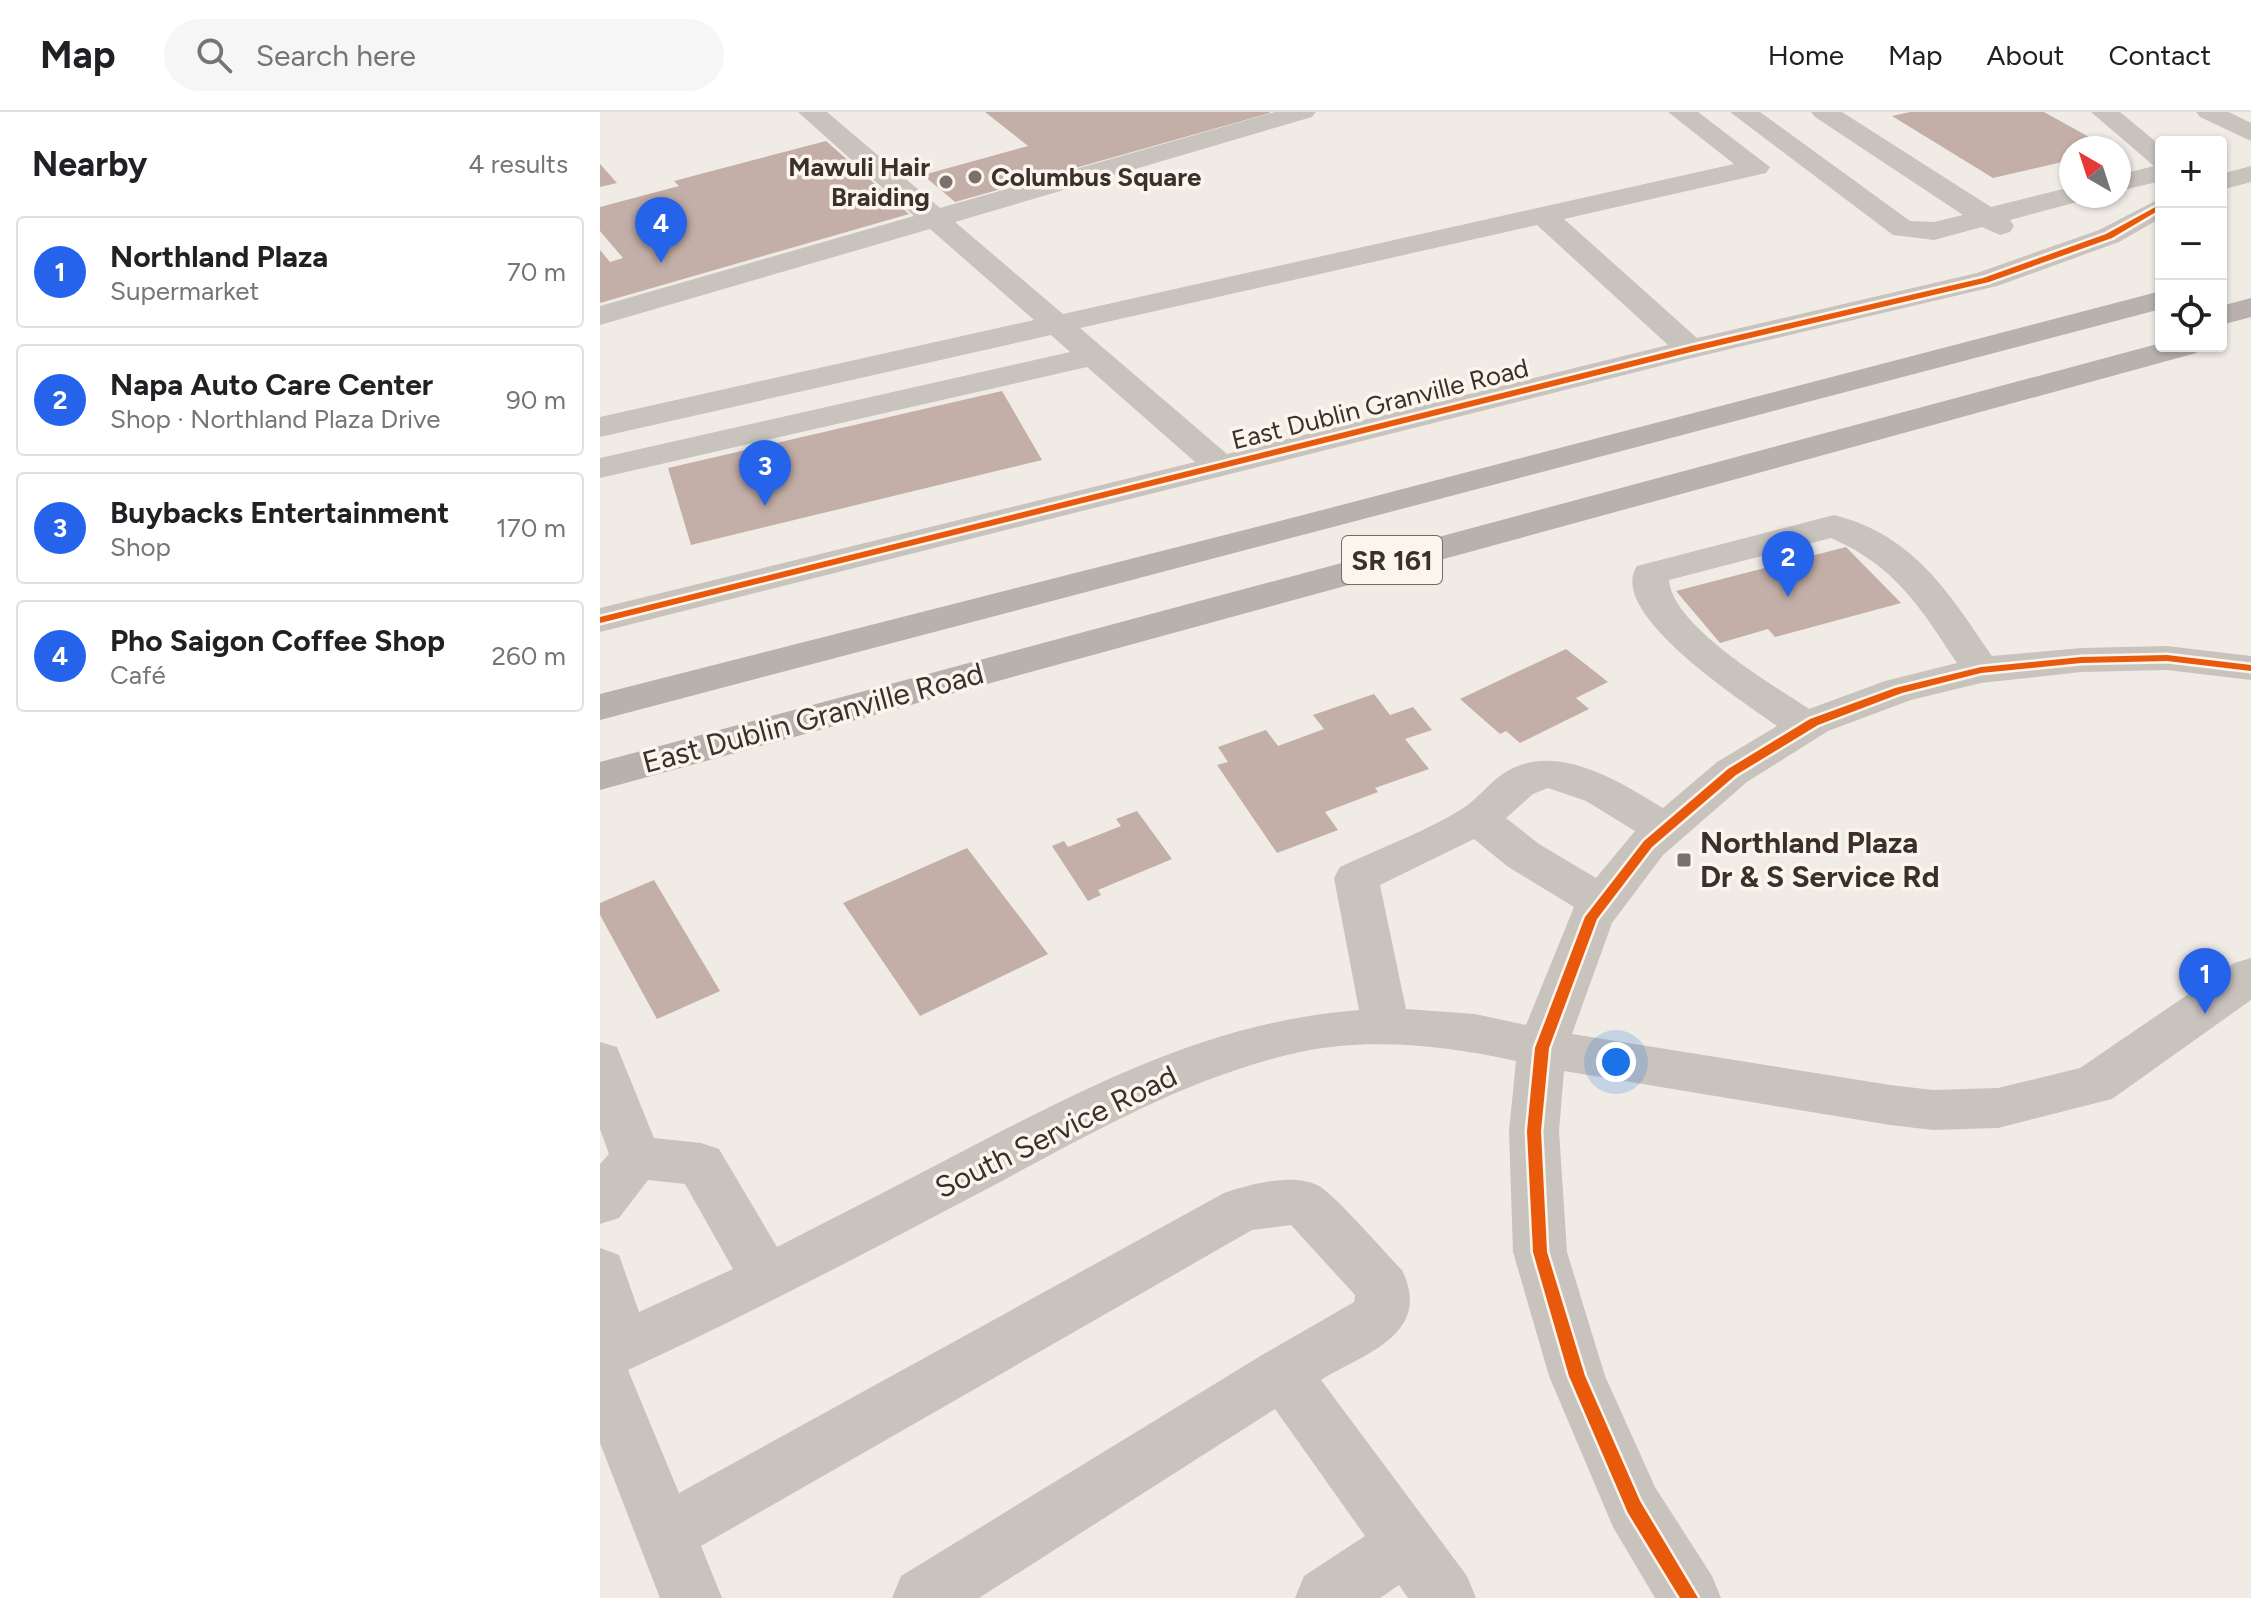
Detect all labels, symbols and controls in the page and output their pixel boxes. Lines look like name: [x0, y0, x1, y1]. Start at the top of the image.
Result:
search box: [164, 19, 724, 91]
text: Map: [40, 32, 116, 78]
icon: search: [192, 33, 236, 77]
text: Search here: [256, 37, 416, 74]
text: Home: [1768, 38, 1844, 72]
text: Map: [1888, 38, 1943, 72]
text: About: [1987, 38, 2064, 72]
text: Contact: [2108, 38, 2211, 72]
north arrow: [2059, 136, 2131, 208]
map controls: [2155, 136, 2227, 352]
button: +: [2155, 136, 2227, 208]
text: Nearby: [32, 144, 147, 185]
text: 4 results: [468, 148, 568, 180]
place label: Mawuli Hair Braiding: [788, 151, 930, 213]
place label: Columbus Square: [991, 161, 1201, 193]
marker: Columbus Square: [966, 168, 984, 186]
marker: Mawuli Hair Braiding: [937, 173, 955, 191]
pin: 4: [635, 197, 687, 263]
button: −: [2155, 208, 2227, 280]
text: Northland Plaza: [110, 238, 328, 275]
text: 1: [55, 256, 65, 288]
text: 70 m: [507, 256, 566, 288]
text: Supermarket: [110, 275, 259, 307]
button: locate: [2155, 280, 2227, 352]
street label: East Dublin Granville Road: [1228, 352, 1532, 456]
text: Napa Auto Care Center: [110, 366, 433, 403]
text: 2: [52, 384, 68, 416]
text: 90 m: [506, 384, 566, 416]
text: Shop · Northland Plaza Drive: [110, 403, 440, 435]
pin: 3: [739, 440, 791, 506]
text: Buybacks Entertainment: [110, 494, 449, 531]
text: 3: [53, 512, 67, 544]
text: 170 m: [496, 512, 566, 544]
text: Shop: [110, 531, 171, 563]
pin: 2: [1762, 531, 1814, 597]
road number: SR 161: [1342, 536, 1442, 584]
text: Pho Saigon Coffee Shop: [110, 622, 445, 659]
text: 4: [52, 640, 68, 672]
text: 260 m: [492, 640, 566, 672]
street label: East Dublin Granville Road: [638, 654, 988, 781]
text: Café: [110, 659, 166, 691]
place label: Northland Plaza Dr & S Service Rd: [1700, 824, 1940, 895]
marker: Northland Plaza Dr & S Service Rd: [1675, 851, 1693, 869]
pin: 1: [2179, 948, 2231, 1014]
your location: [1596, 1042, 1636, 1082]
street label: South Service Road: [929, 1057, 1183, 1206]

